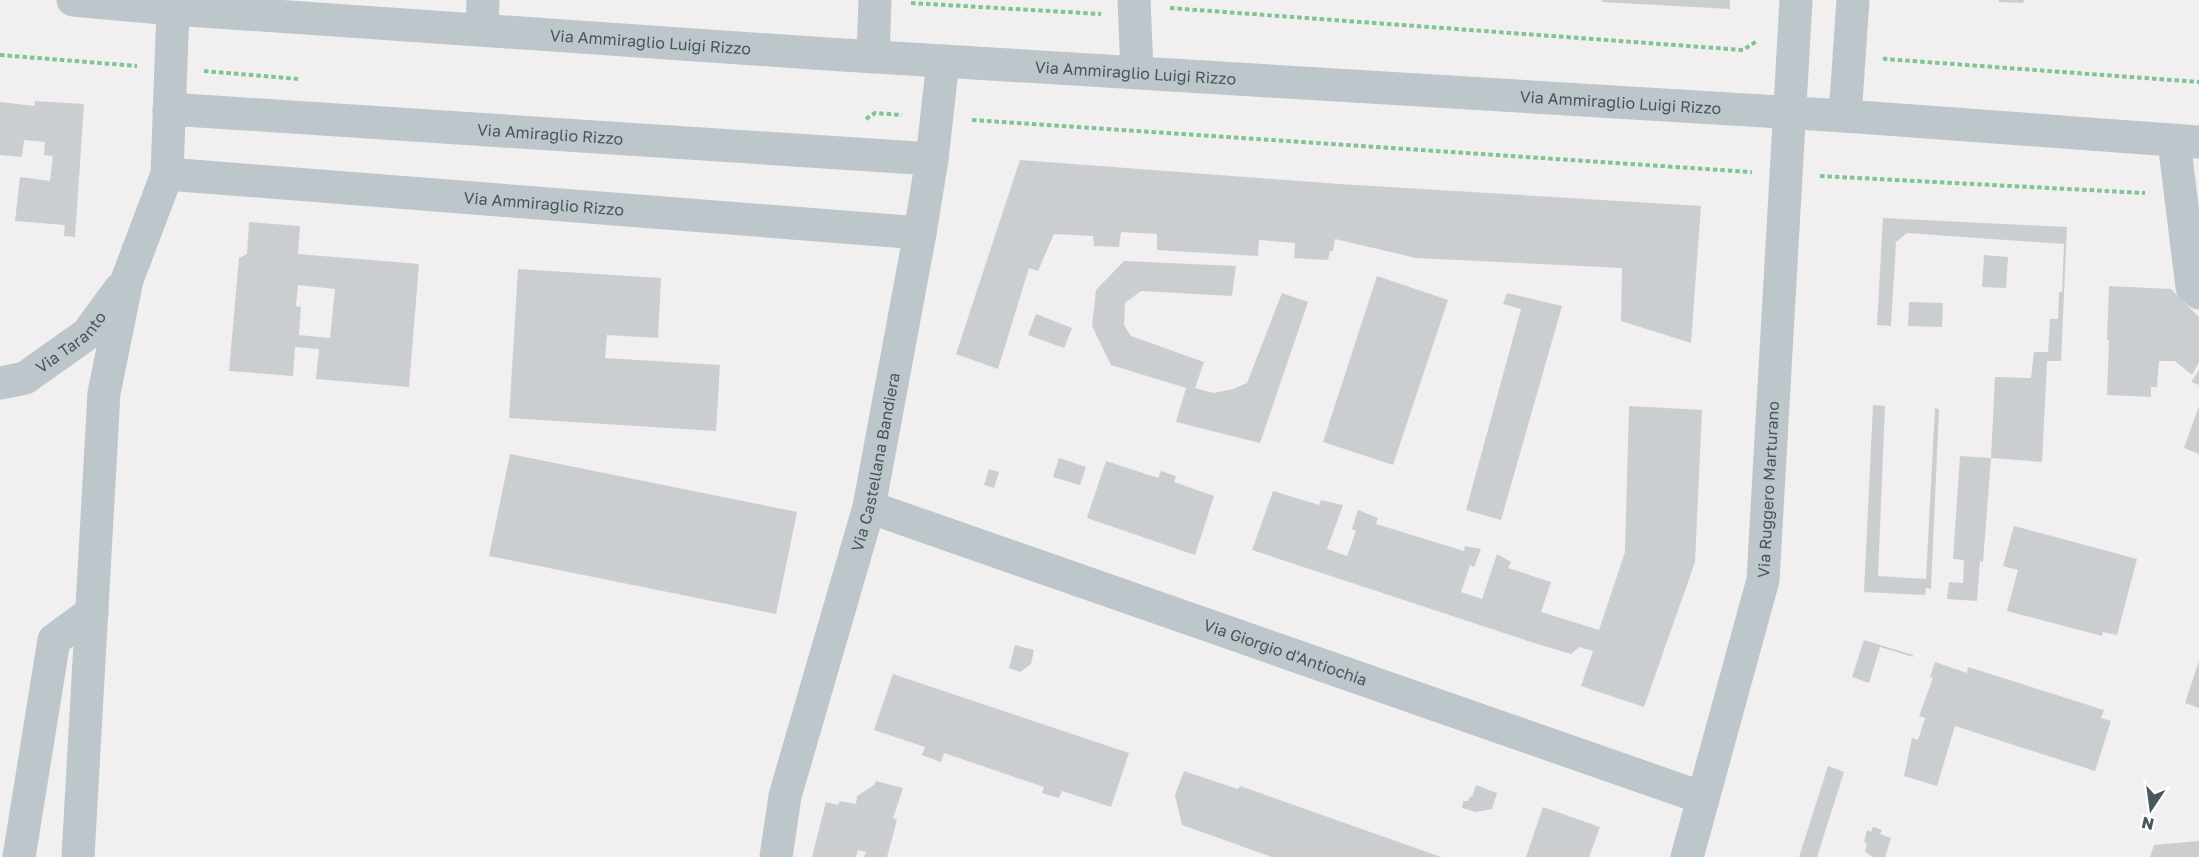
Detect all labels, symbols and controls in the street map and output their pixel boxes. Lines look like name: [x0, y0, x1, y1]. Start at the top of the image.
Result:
street label: Via Ammiraglio Luigi Rizzo: [549, 25, 752, 59]
street label: Via Ammiraglio Luigi Rizzo: [1034, 57, 1237, 89]
street label: Via Ammiraglio Luigi Rizzo: [1519, 86, 1722, 118]
street label: Via Amiraglio Rizzo: [476, 119, 624, 149]
street label: Via Ammiraglio Rizzo: [463, 187, 625, 220]
street label: Via Taranto: [32, 307, 110, 377]
street label: Via Castellana Bandiera: [847, 371, 904, 554]
street label: Via Ruggero Marturano: [1753, 400, 1783, 578]
street label: Via Giorgio d'Antiochia: [1201, 615, 1370, 690]
north arrow: [2121, 779, 2181, 839]
text: N: [2139, 813, 2156, 835]

